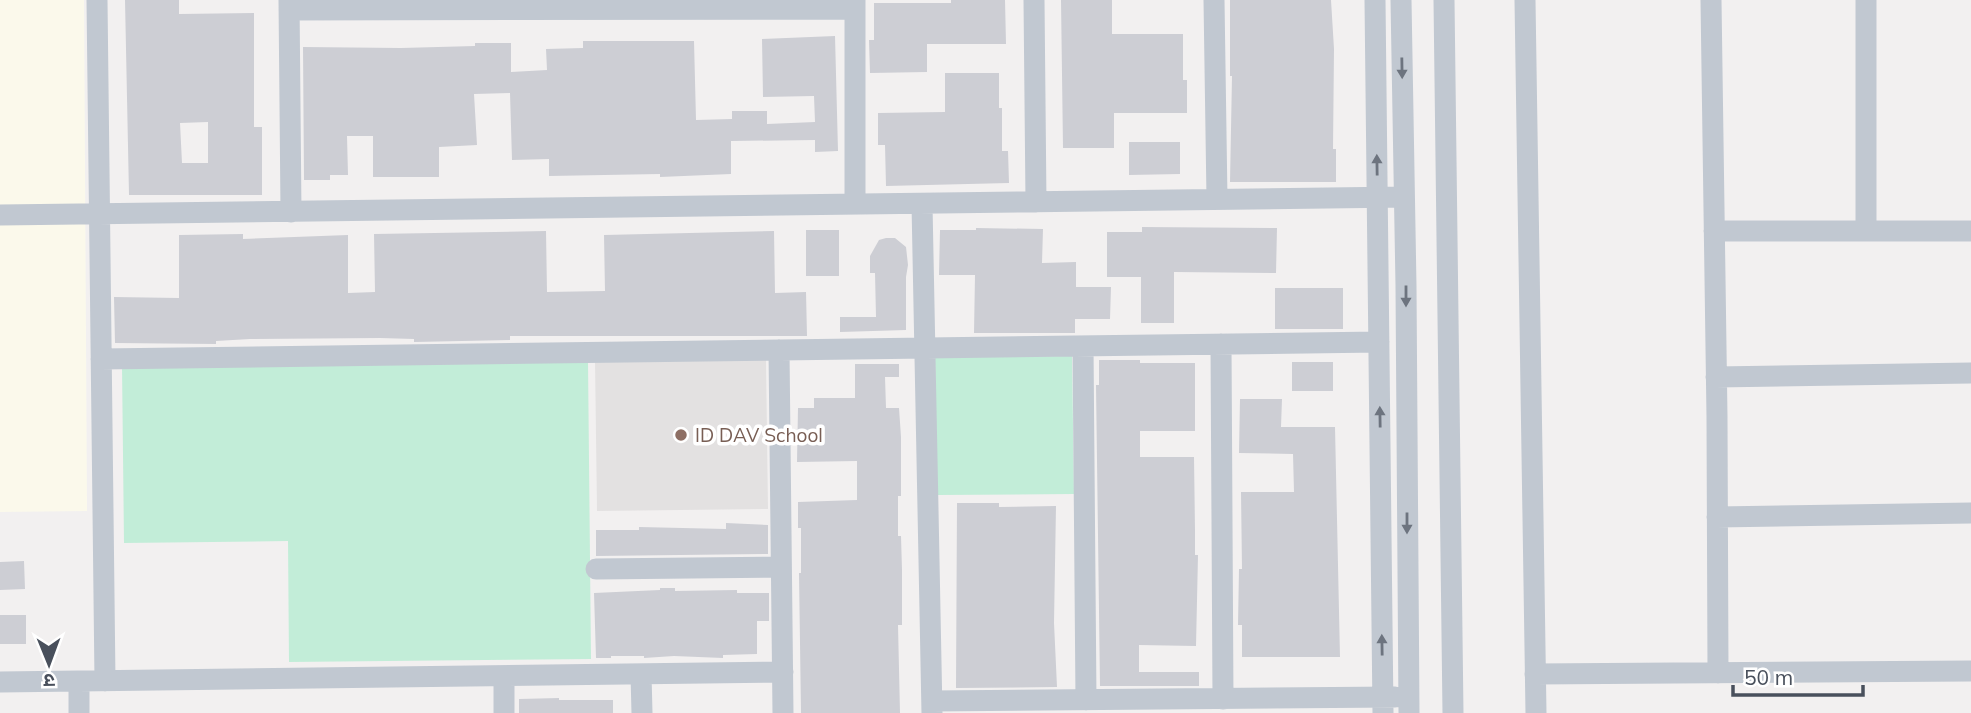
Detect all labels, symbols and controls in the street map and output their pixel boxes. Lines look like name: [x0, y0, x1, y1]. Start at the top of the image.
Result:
one-way arrow: [1396, 57, 1408, 79]
one-way arrow: [1371, 154, 1383, 176]
one-way arrow: [1400, 285, 1412, 307]
one-way arrow: [1374, 406, 1386, 428]
place label: ID DAV School: [695, 423, 823, 447]
marker: ID DAV School: [673, 427, 689, 443]
one-way arrow: [1401, 512, 1413, 534]
north arrow: [14, 629, 84, 699]
one-way arrow: [1376, 634, 1388, 656]
scale bar: [1733, 654, 1862, 698]
text: 50 m: [1744, 664, 1793, 690]
text: उ: [43, 669, 55, 693]

